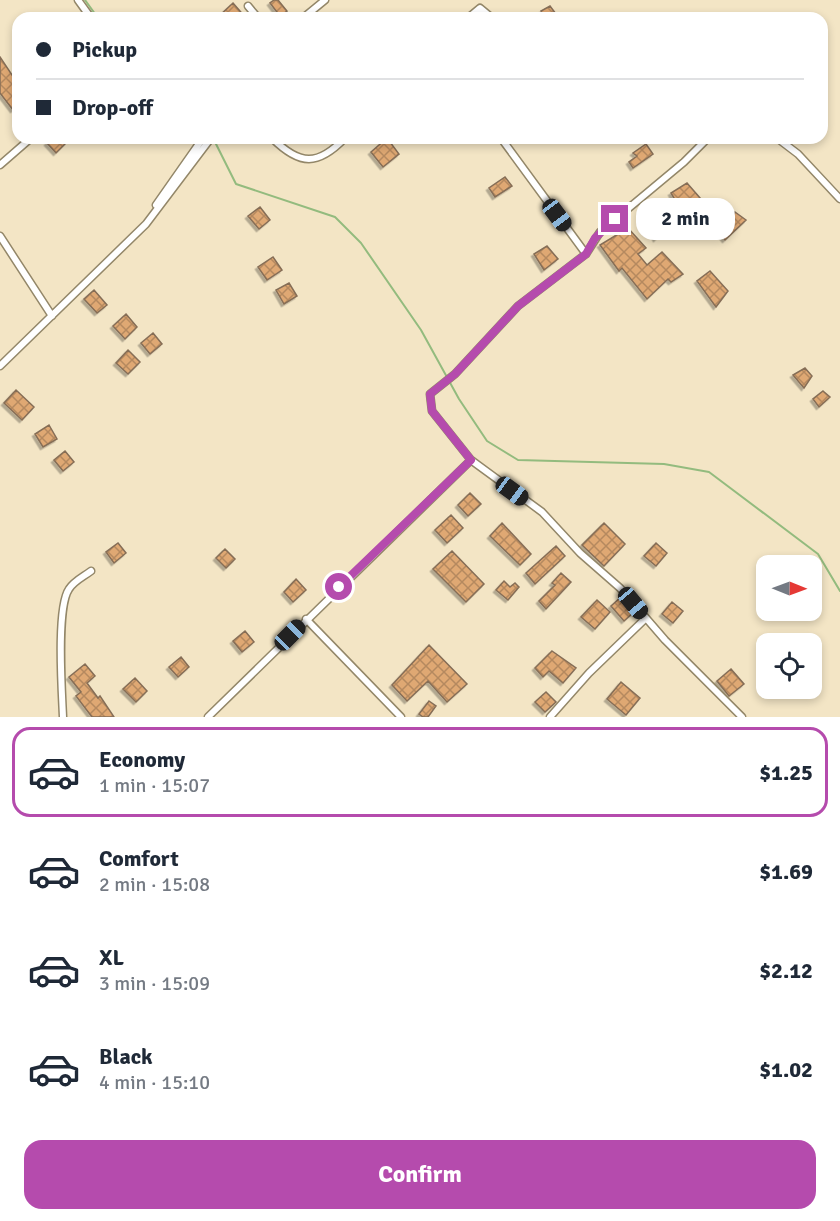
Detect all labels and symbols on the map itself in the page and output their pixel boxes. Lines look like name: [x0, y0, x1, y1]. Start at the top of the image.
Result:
car: [539, 195, 575, 235]
callout: 2 min: [636, 198, 735, 240]
route end: [601, 205, 628, 232]
car: [492, 473, 532, 509]
north arrow: [756, 555, 822, 621]
route start: [325, 573, 352, 600]
car: [615, 583, 651, 623]
car: [271, 616, 309, 654]

